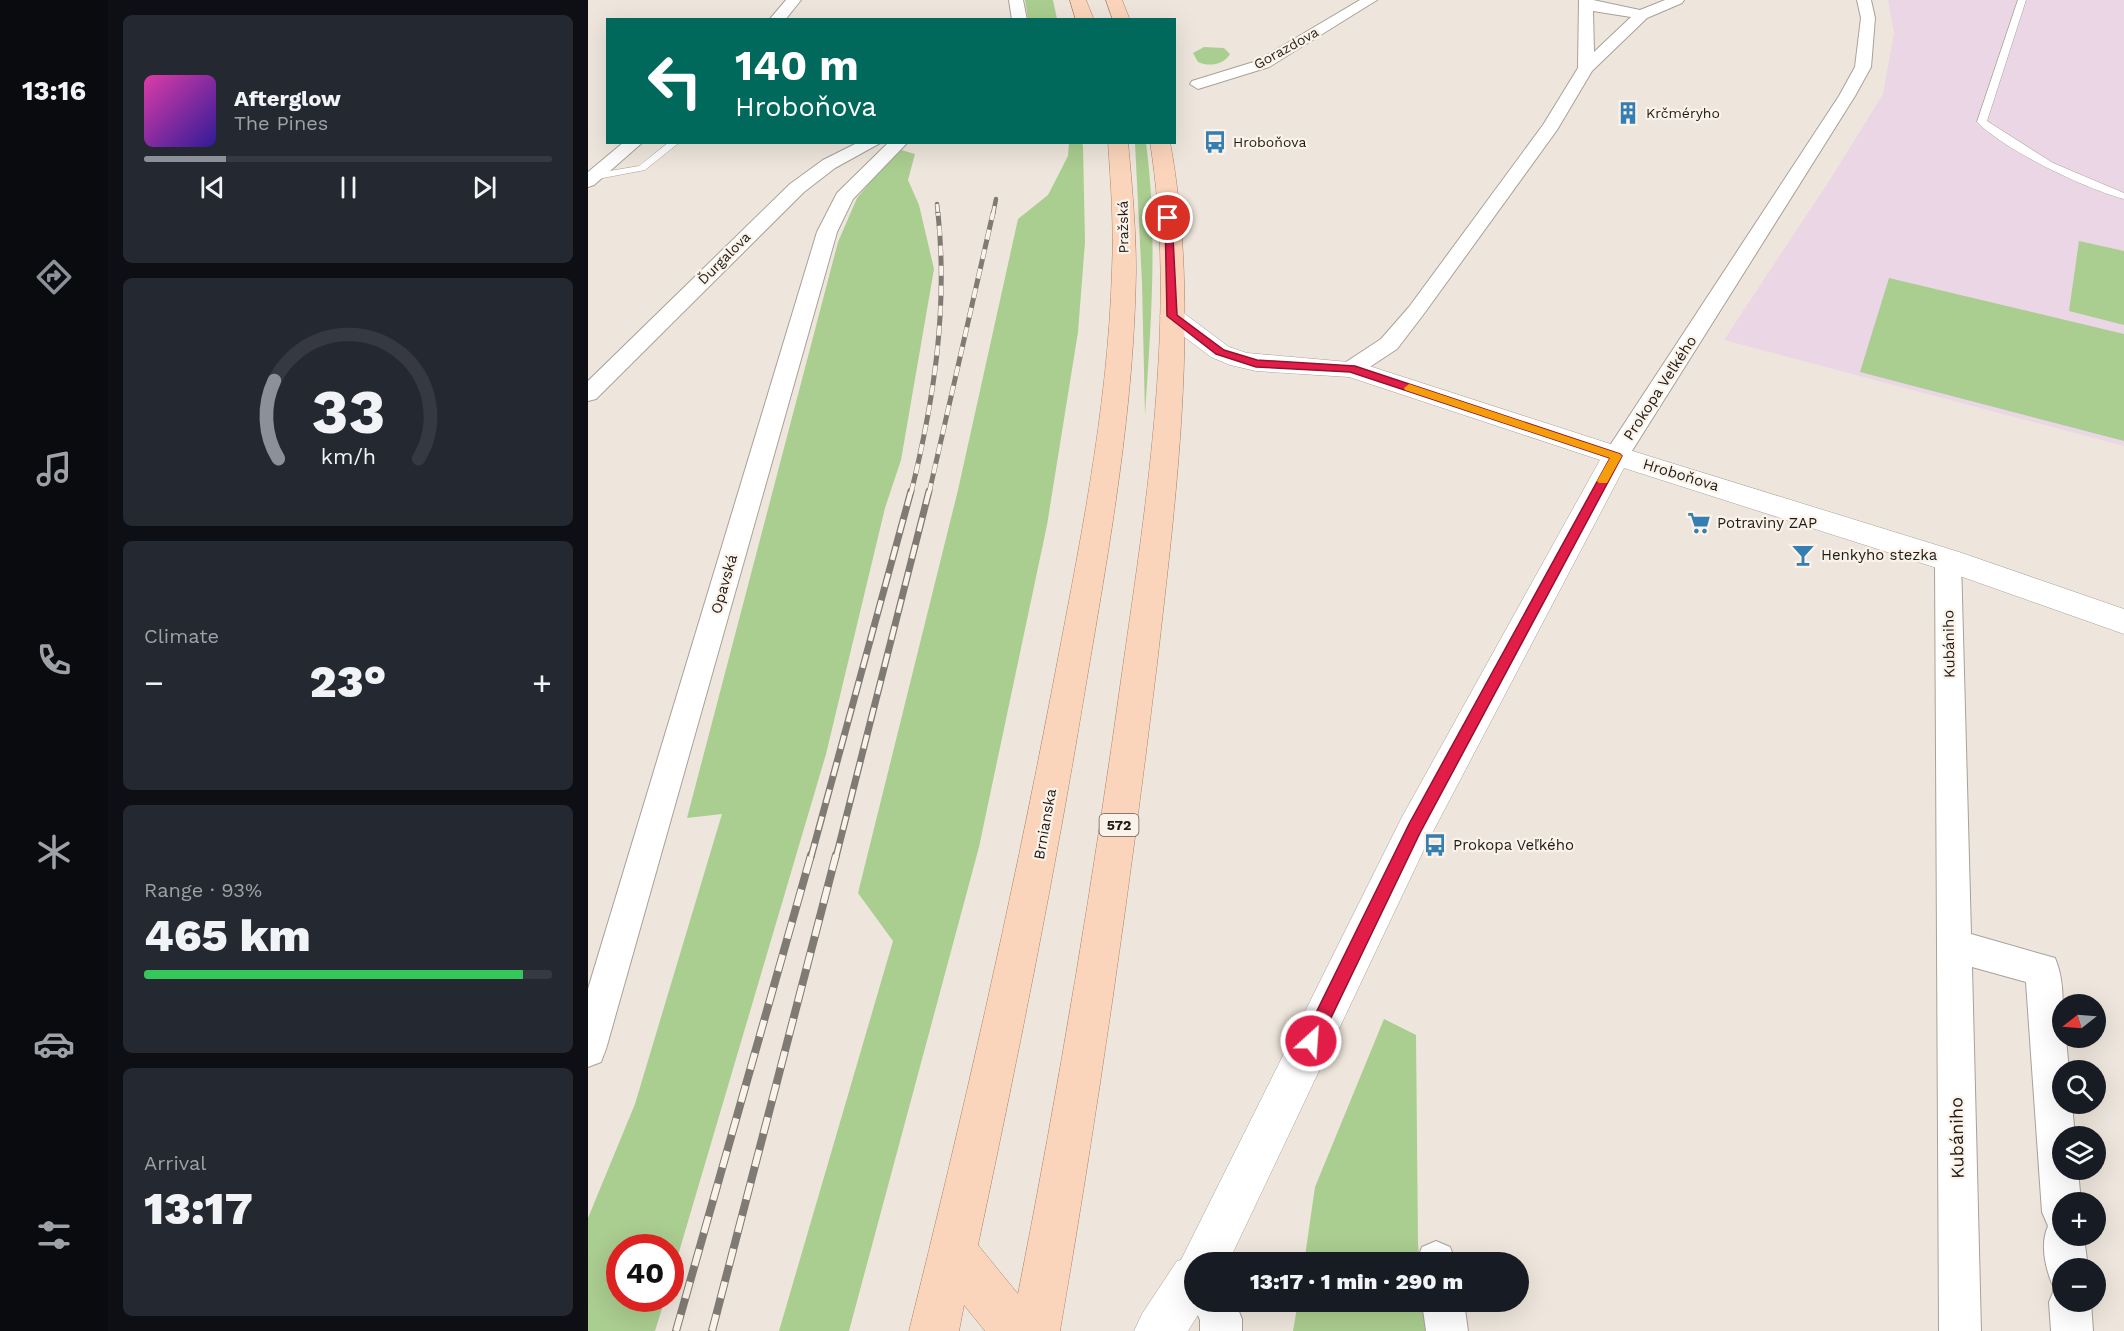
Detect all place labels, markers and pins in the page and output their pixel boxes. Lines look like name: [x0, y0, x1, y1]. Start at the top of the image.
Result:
building icon: Krčméryho: [1615, 100, 1641, 126]
place label: Krčméryho: [1646, 105, 1720, 121]
bus stop icon: Hroboňova: [1202, 129, 1228, 155]
place label: Hroboňova: [1233, 134, 1306, 150]
pin: [1142, 192, 1193, 243]
supermarket icon: Potraviny ZAP: [1686, 510, 1712, 536]
place label: Potraviny ZAP: [1717, 514, 1817, 532]
bar icon: Henkyho stezka: [1790, 542, 1816, 568]
place label: Henkyho stezka: [1821, 546, 1938, 564]
bus stop icon: Prokopa Veľkého: [1422, 832, 1448, 858]
place label: Prokopa Veľkého: [1453, 836, 1574, 854]

